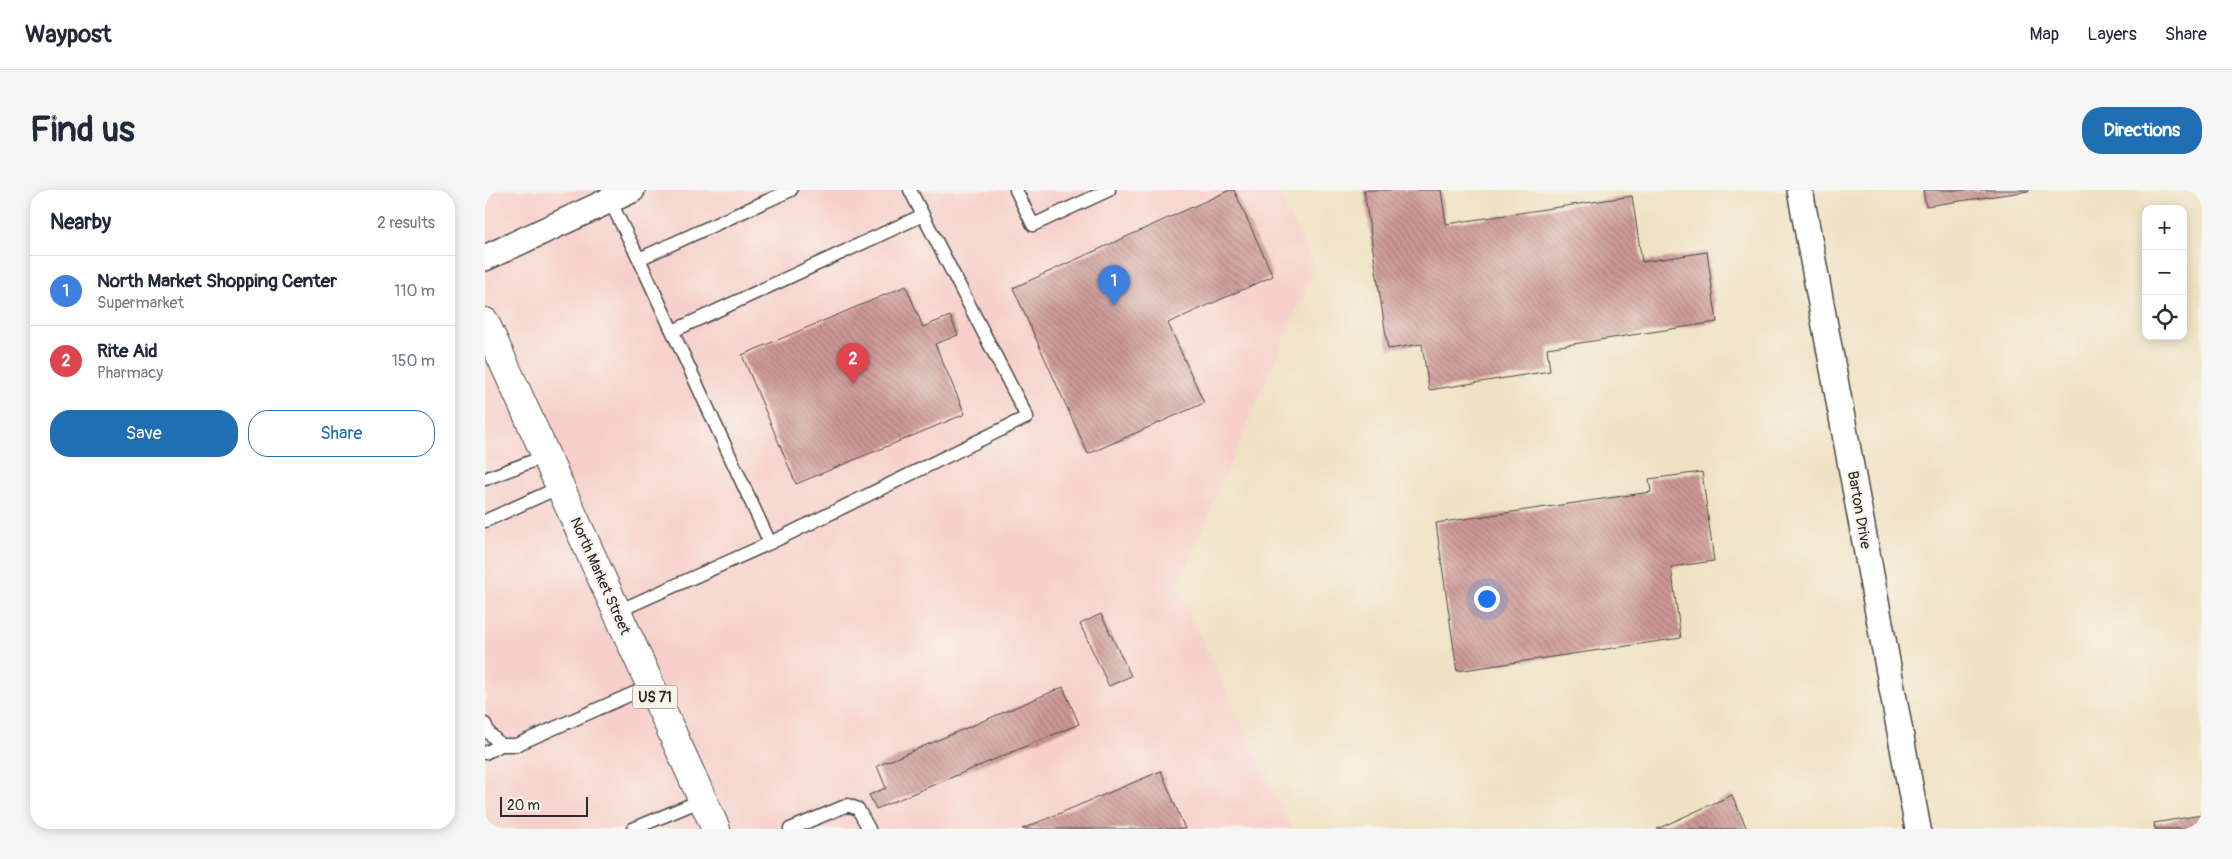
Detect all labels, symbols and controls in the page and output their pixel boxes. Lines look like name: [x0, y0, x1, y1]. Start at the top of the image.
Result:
text: Waypost: [25, 20, 112, 49]
text: Map: [2030, 23, 2059, 46]
text: Layers: [2087, 23, 2137, 46]
text: Share: [2165, 23, 2207, 46]
button: Directions: [2082, 107, 2202, 154]
text: Find us: [30, 108, 135, 152]
map controls: [2142, 205, 2187, 340]
button: +: [2142, 205, 2187, 250]
text: Nearby: [50, 209, 111, 236]
text: 2 results: [377, 213, 435, 233]
button: −: [2142, 250, 2187, 295]
pin: 1: [1098, 265, 1130, 306]
text: North Market Shopping Center: [97, 269, 337, 293]
text: 1: [63, 281, 69, 301]
text: 110 m: [394, 281, 435, 301]
text: Supermarket: [97, 293, 184, 313]
button: locate: [2142, 295, 2187, 340]
text: Rite Aid: [97, 339, 158, 363]
pin: 2: [837, 343, 869, 384]
text: 2: [62, 351, 70, 371]
text: 150 m: [391, 351, 435, 371]
text: Pharmacy: [97, 363, 163, 383]
button: Save: [50, 410, 238, 457]
button: Share: [248, 410, 435, 457]
street label: Barton Drive: [1843, 470, 1875, 551]
street label: North Market Street: [566, 514, 635, 639]
your location: [1474, 586, 1500, 612]
road number: US 71: [633, 686, 677, 708]
scale bar: [500, 794, 587, 817]
text: 20 m: [507, 797, 540, 814]

